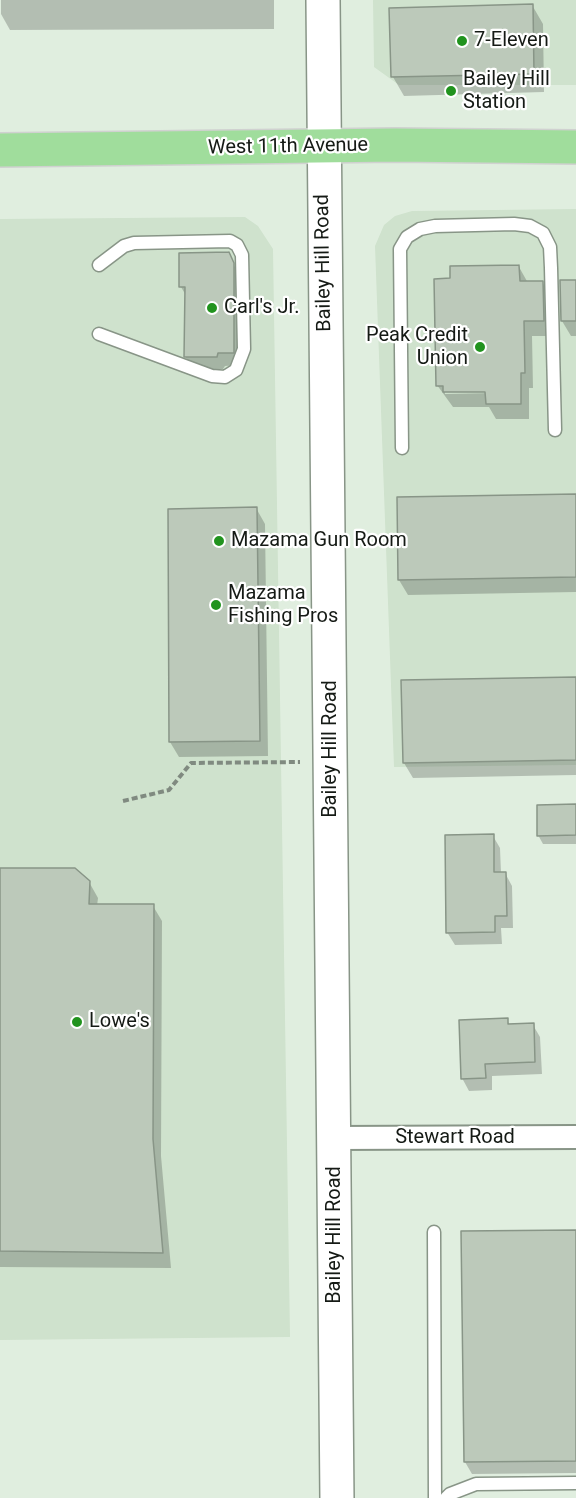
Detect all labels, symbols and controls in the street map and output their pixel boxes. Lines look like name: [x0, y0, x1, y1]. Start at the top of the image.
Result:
place label: 7-Eleven: [474, 29, 549, 53]
marker: 7-Eleven: [455, 34, 469, 48]
place label: Bailey Hill Station: [463, 68, 550, 115]
marker: Bailey Hill Station: [444, 84, 458, 98]
street label: West 11th Avenue: [208, 134, 368, 160]
street label: Bailey Hill Road: [311, 194, 337, 332]
place label: Carl's Jr.: [224, 296, 299, 320]
marker: Carl's Jr.: [205, 301, 219, 315]
place label: Peak Credit Union: [366, 324, 468, 371]
marker: Peak Credit Union: [473, 340, 487, 354]
place label: Mazama Gun Room: [231, 529, 407, 553]
marker: Mazama Gun Room: [212, 534, 226, 548]
place label: Mazama Fishing Pros: [228, 582, 338, 629]
marker: Mazama Fishing Pros: [209, 598, 223, 612]
street label: Bailey Hill Road: [319, 680, 343, 818]
place label: Lowe's: [89, 1010, 150, 1034]
marker: Lowe's: [70, 1015, 84, 1029]
street label: Stewart Road: [395, 1126, 515, 1150]
street label: Bailey Hill Road: [323, 1166, 347, 1304]

